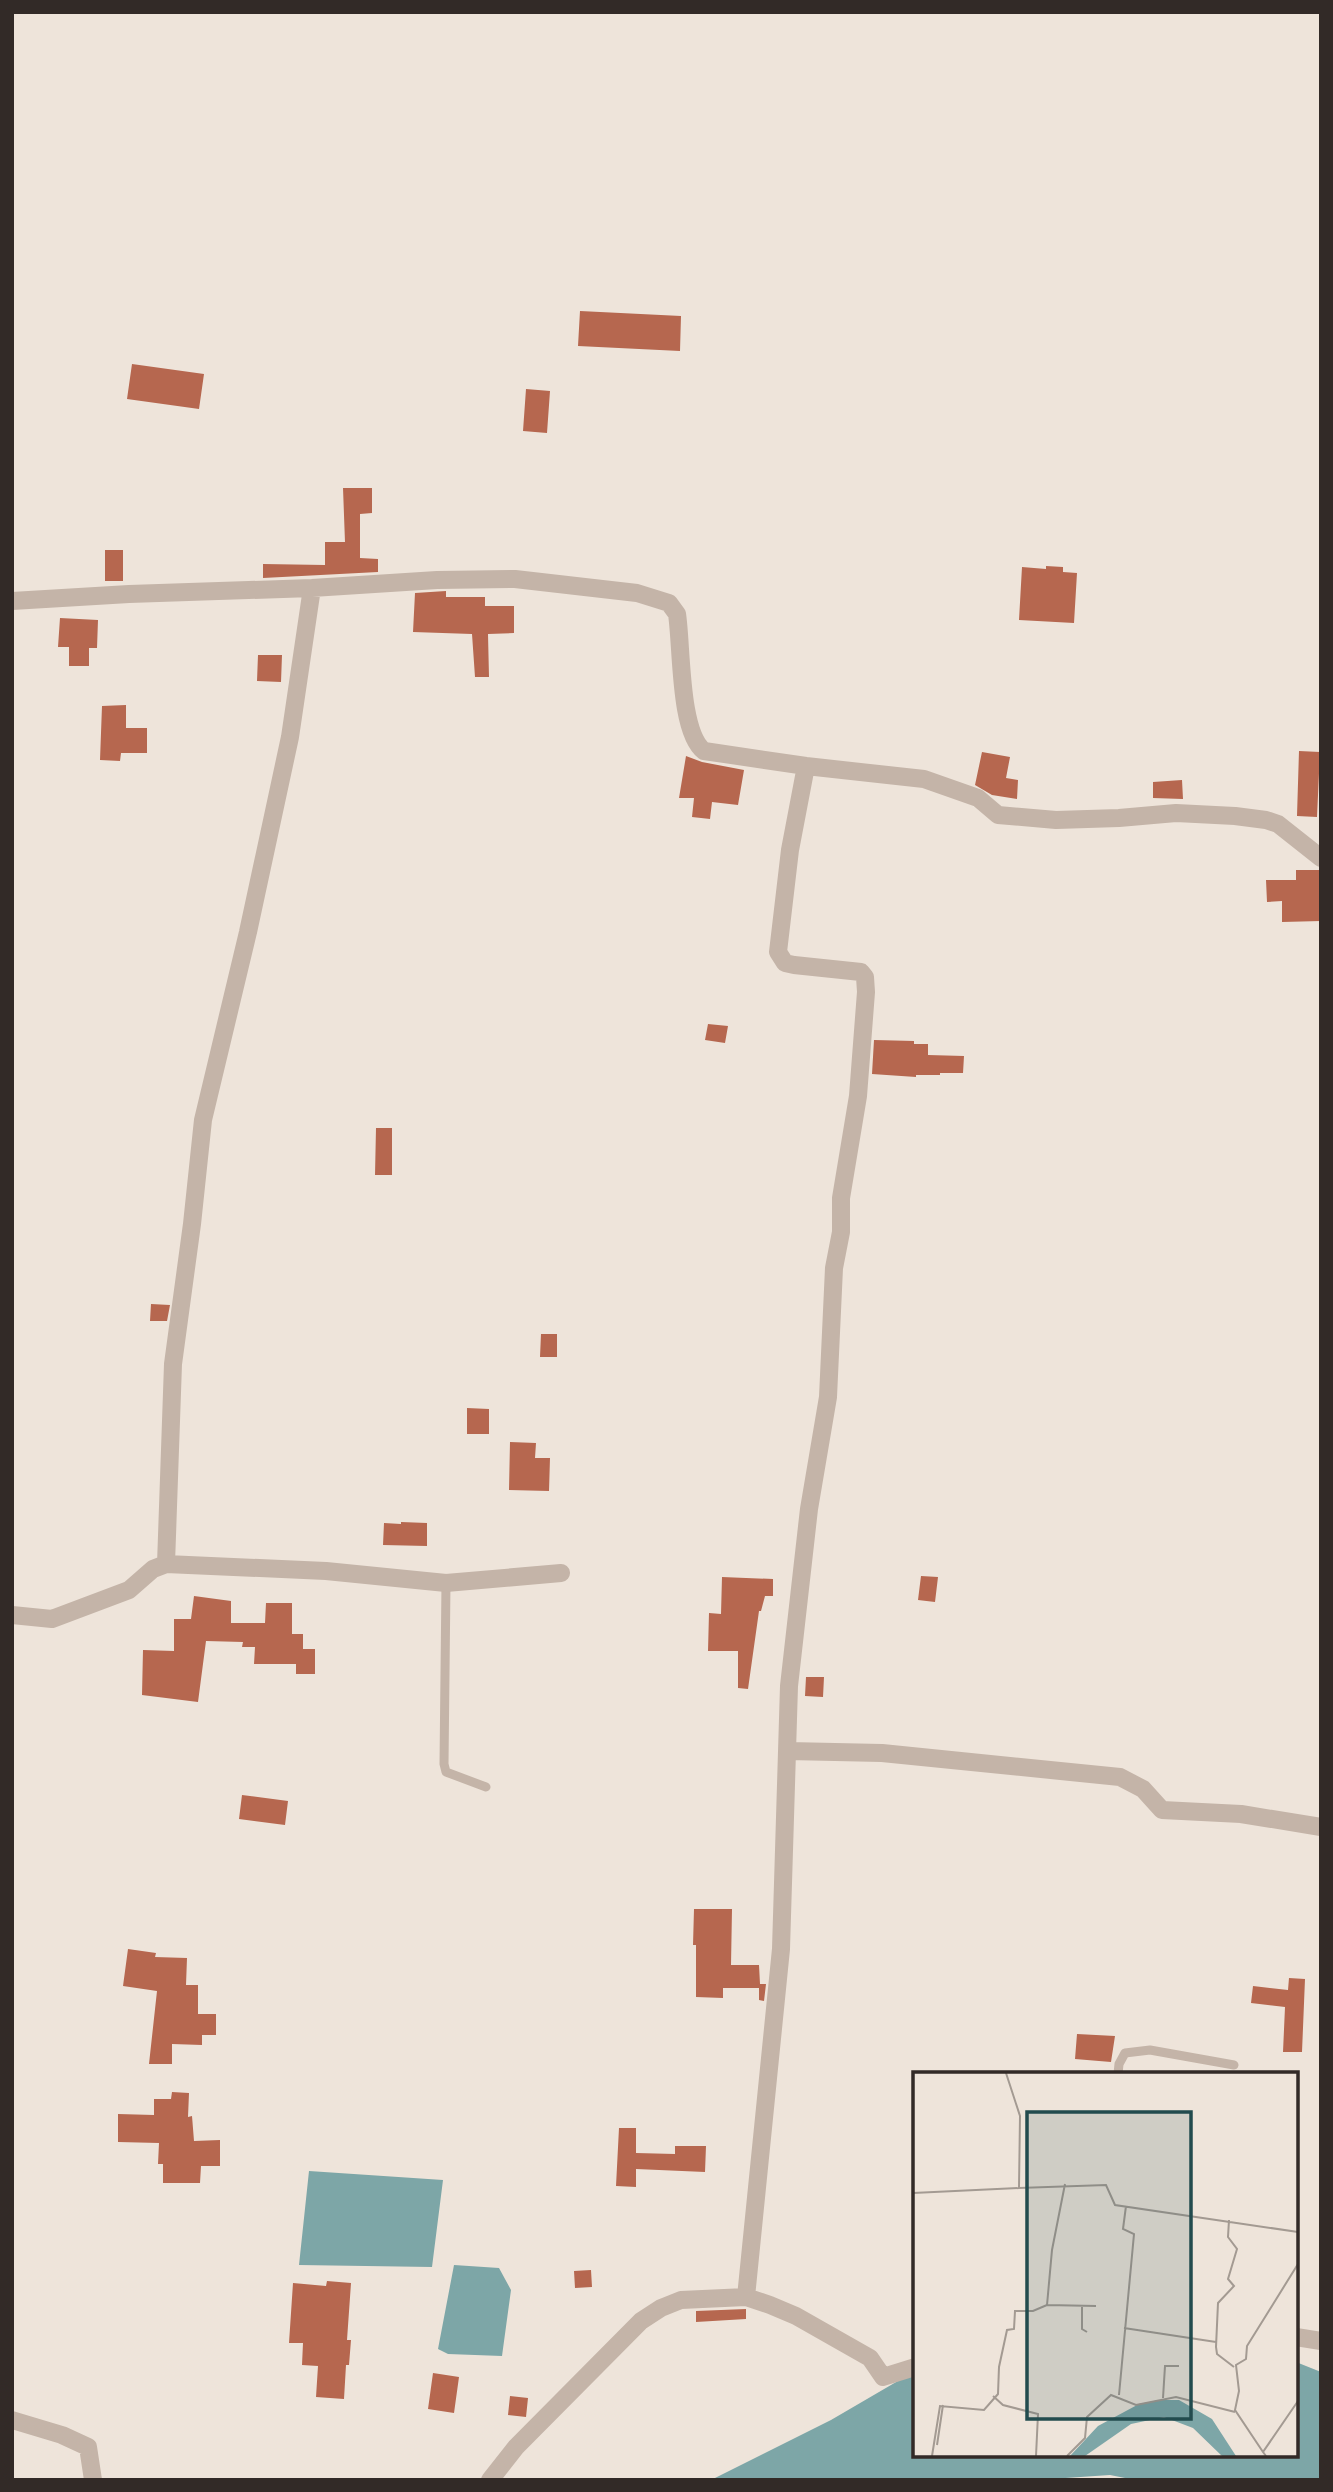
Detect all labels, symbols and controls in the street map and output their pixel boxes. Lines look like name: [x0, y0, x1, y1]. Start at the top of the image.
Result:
inset map: [913, 2072, 1298, 2457]

